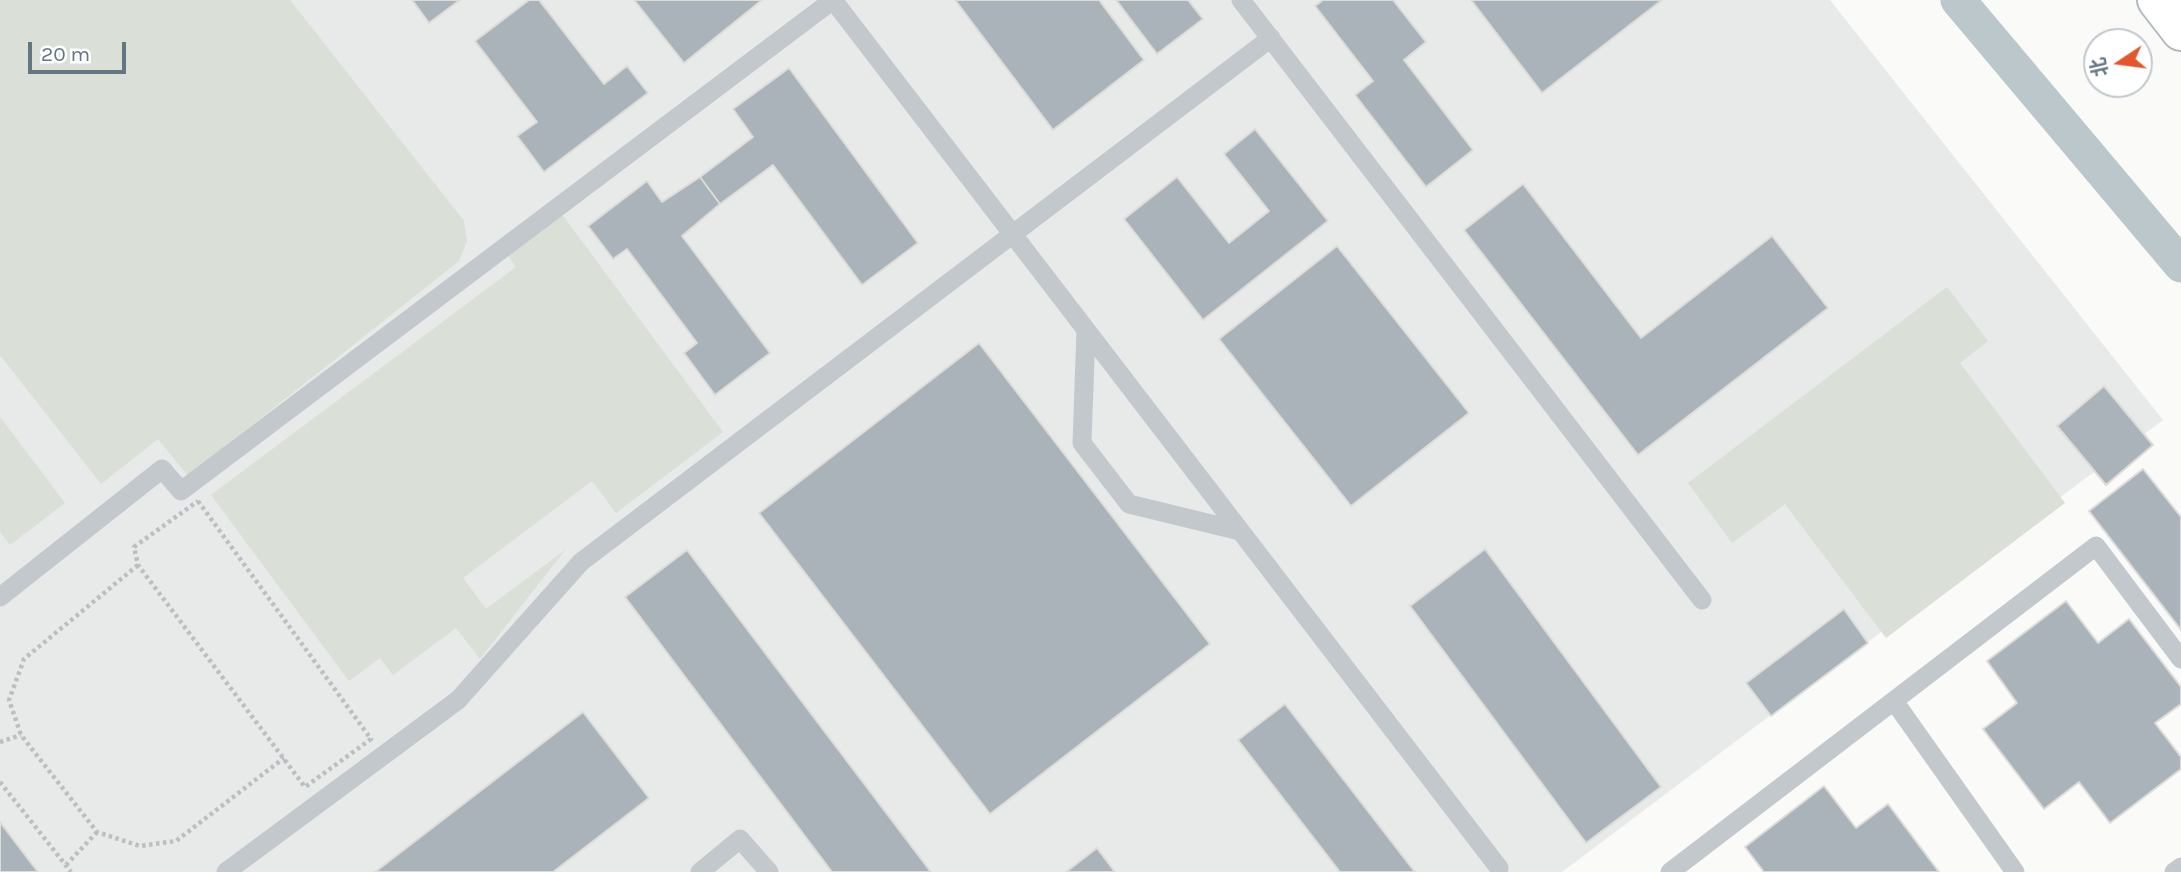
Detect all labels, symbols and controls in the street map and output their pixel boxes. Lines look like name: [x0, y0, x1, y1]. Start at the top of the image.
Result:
scale bar: [32, 28, 130, 72]
north arrow: [2083, 28, 2153, 98]
text: 20 m: [41, 42, 90, 66]
text: 北: [2087, 56, 2112, 79]

